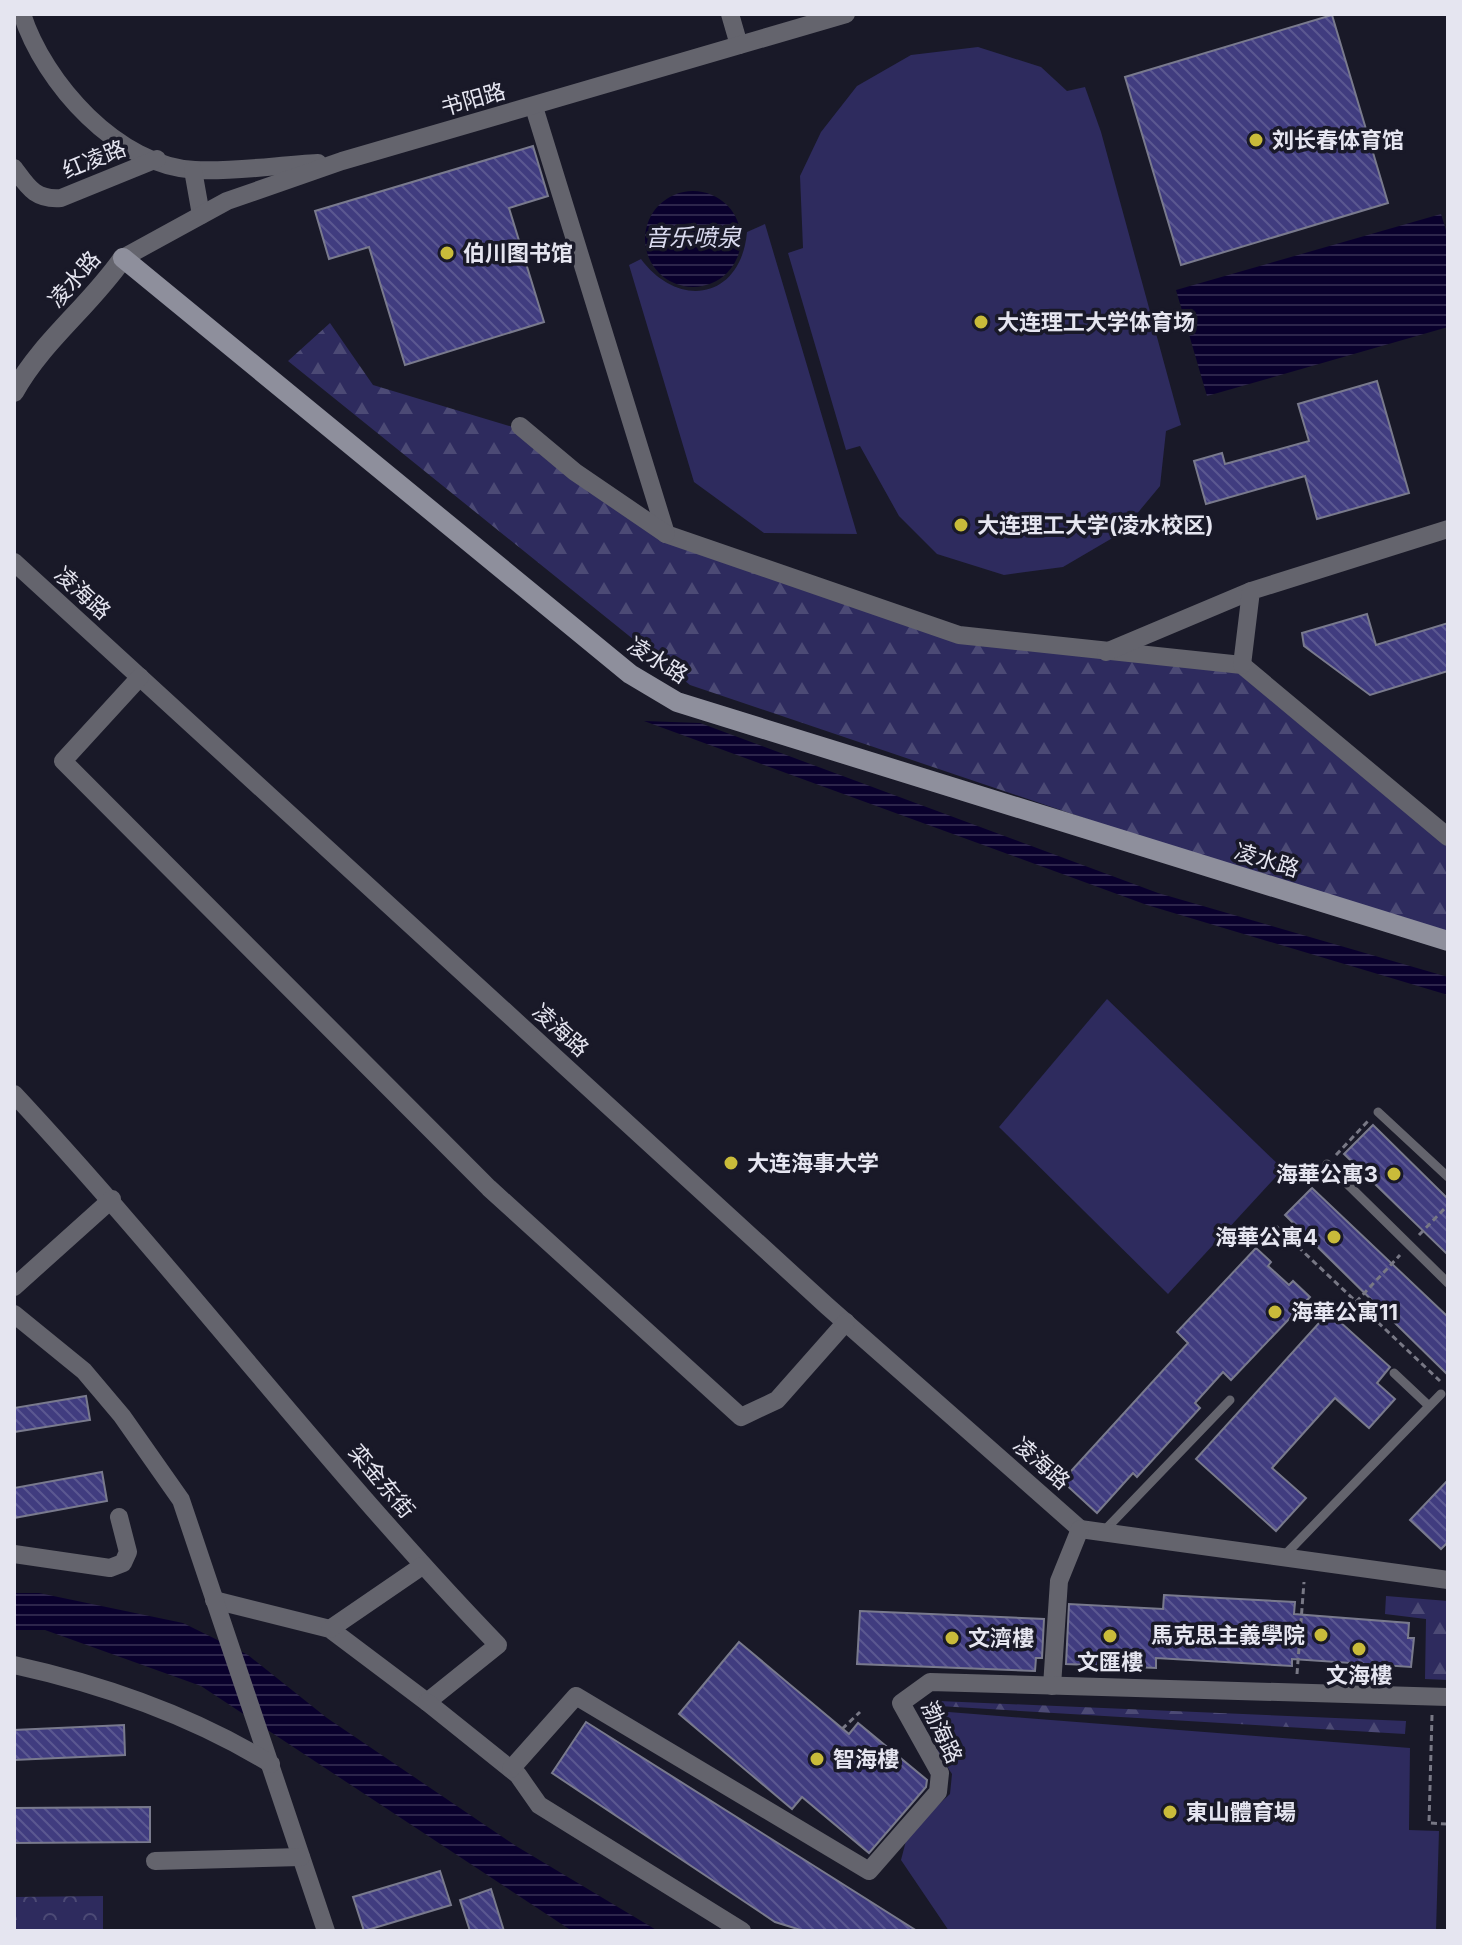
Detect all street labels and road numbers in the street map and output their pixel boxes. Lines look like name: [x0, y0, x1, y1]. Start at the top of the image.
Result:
street label: 书阳路: [438, 77, 508, 121]
street label: 红凌路: [59, 135, 129, 183]
street label: 凌水路: [43, 246, 105, 312]
street label: 凌海路: [50, 561, 116, 625]
street label: 凌水路: [623, 631, 693, 689]
street label: 凌水路: [1232, 838, 1302, 882]
street label: 凌海路: [528, 998, 594, 1062]
street label: 凌海路: [1009, 1432, 1075, 1494]
street label: 栾金东街: [344, 1439, 420, 1523]
street label: 渤海路: [916, 1697, 968, 1767]

